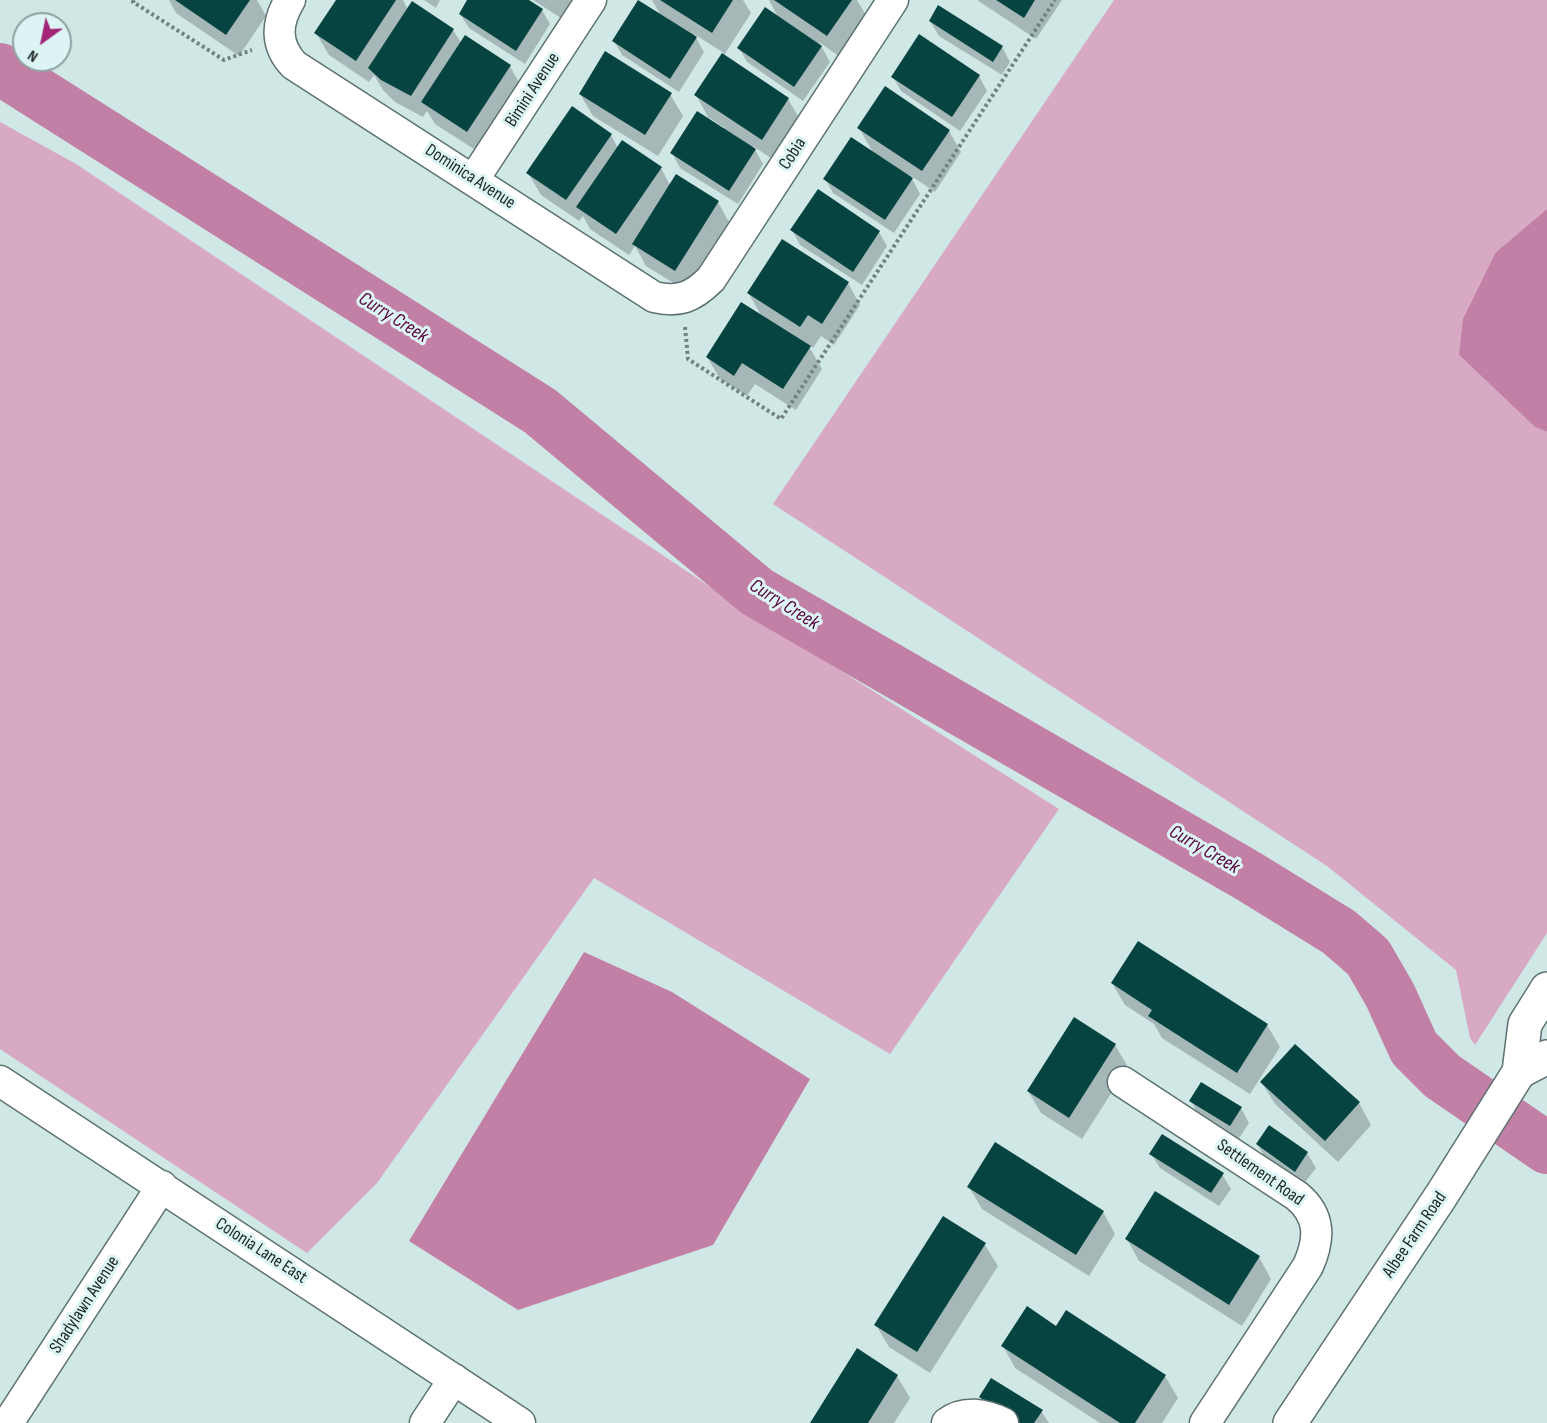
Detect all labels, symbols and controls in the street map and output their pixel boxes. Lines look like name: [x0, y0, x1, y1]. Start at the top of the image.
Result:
north arrow: [12, 12, 72, 72]
text: N: [24, 46, 42, 66]
street label: Bimini Avenue: [501, 49, 565, 131]
street label: Cobia: [775, 134, 811, 174]
street label: Dominica Avenue: [421, 140, 519, 214]
water label: Curry Creek: [354, 287, 432, 349]
water label: Curry Creek: [745, 574, 823, 636]
water label: Curry Creek: [1164, 820, 1244, 880]
street label: Settlement Road: [1212, 1135, 1308, 1211]
street label: Albee Farm Road: [1378, 1188, 1452, 1282]
street label: Colonia Lane East: [211, 1213, 311, 1289]
street label: Shadylawn Avenue: [46, 1252, 124, 1358]

